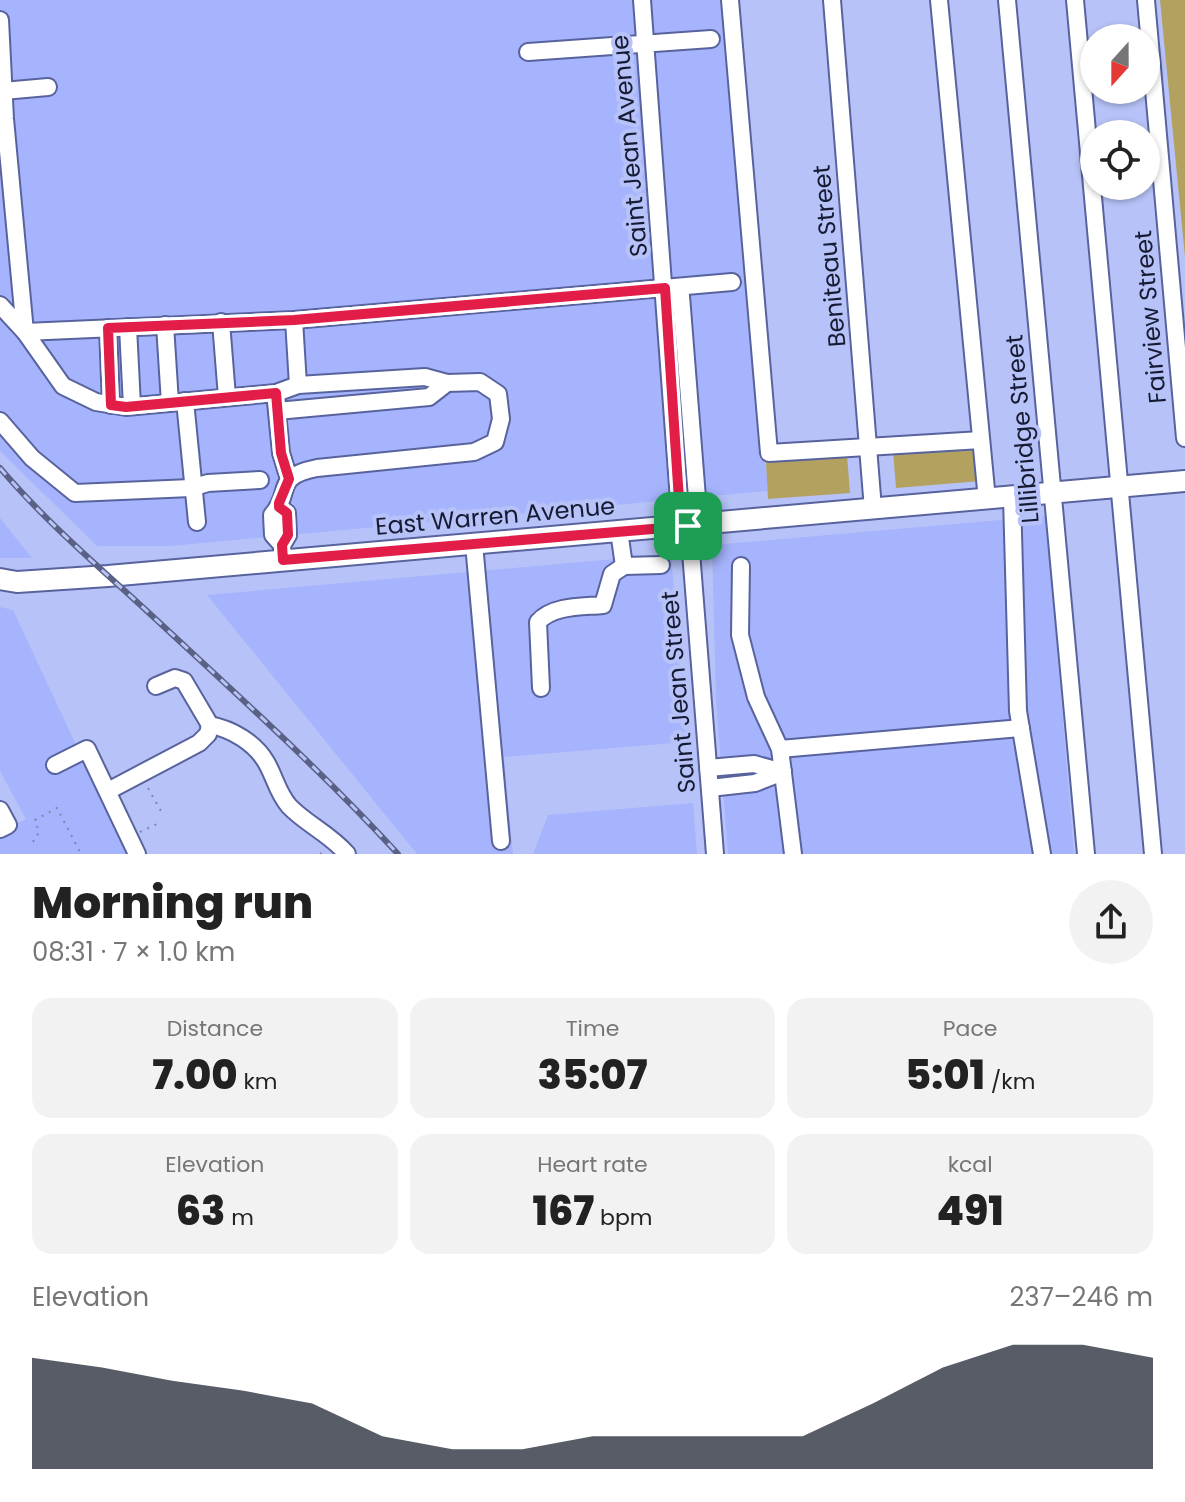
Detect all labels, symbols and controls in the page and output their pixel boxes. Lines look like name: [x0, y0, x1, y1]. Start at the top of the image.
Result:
north arrow: [1080, 24, 1160, 104]
map controls: [1080, 24, 1160, 200]
street label: Saint Jean Avenue: [603, 34, 655, 258]
button: locate: [1080, 120, 1160, 200]
street label: Beniteau Street: [805, 164, 853, 348]
street label: Fairview Street: [1126, 229, 1174, 405]
street label: Lillibridge Street: [997, 333, 1047, 525]
street label: East Warren Avenue: [374, 489, 616, 543]
pin: [654, 492, 722, 560]
icon: arrive: [666, 504, 710, 548]
street label: Saint Jean Street: [653, 590, 703, 794]
text: Morning run: [32, 872, 313, 933]
button: share: [1069, 880, 1153, 964]
text: 08:31 · 7 × 1.0 km: [32, 934, 235, 970]
text: Distance: [167, 1013, 263, 1044]
text: Time: [566, 1013, 619, 1044]
text: Pace: [943, 1013, 997, 1044]
text: 7.00: [152, 1047, 238, 1103]
text: 35:07: [538, 1047, 647, 1103]
text: 5:01: [905, 1047, 985, 1103]
text: km: [238, 1066, 278, 1097]
text: /km: [985, 1066, 1035, 1097]
text: Elevation: [165, 1149, 264, 1180]
text: Heart rate: [537, 1149, 648, 1180]
text: kcal: [948, 1149, 993, 1180]
text: 63: [176, 1183, 225, 1239]
text: 167: [532, 1183, 594, 1239]
text: 491: [936, 1183, 1004, 1239]
text: m: [225, 1202, 254, 1233]
text: bpm: [594, 1202, 653, 1233]
text: Elevation: [32, 1279, 149, 1315]
text: 237–246 m: [1009, 1279, 1153, 1315]

